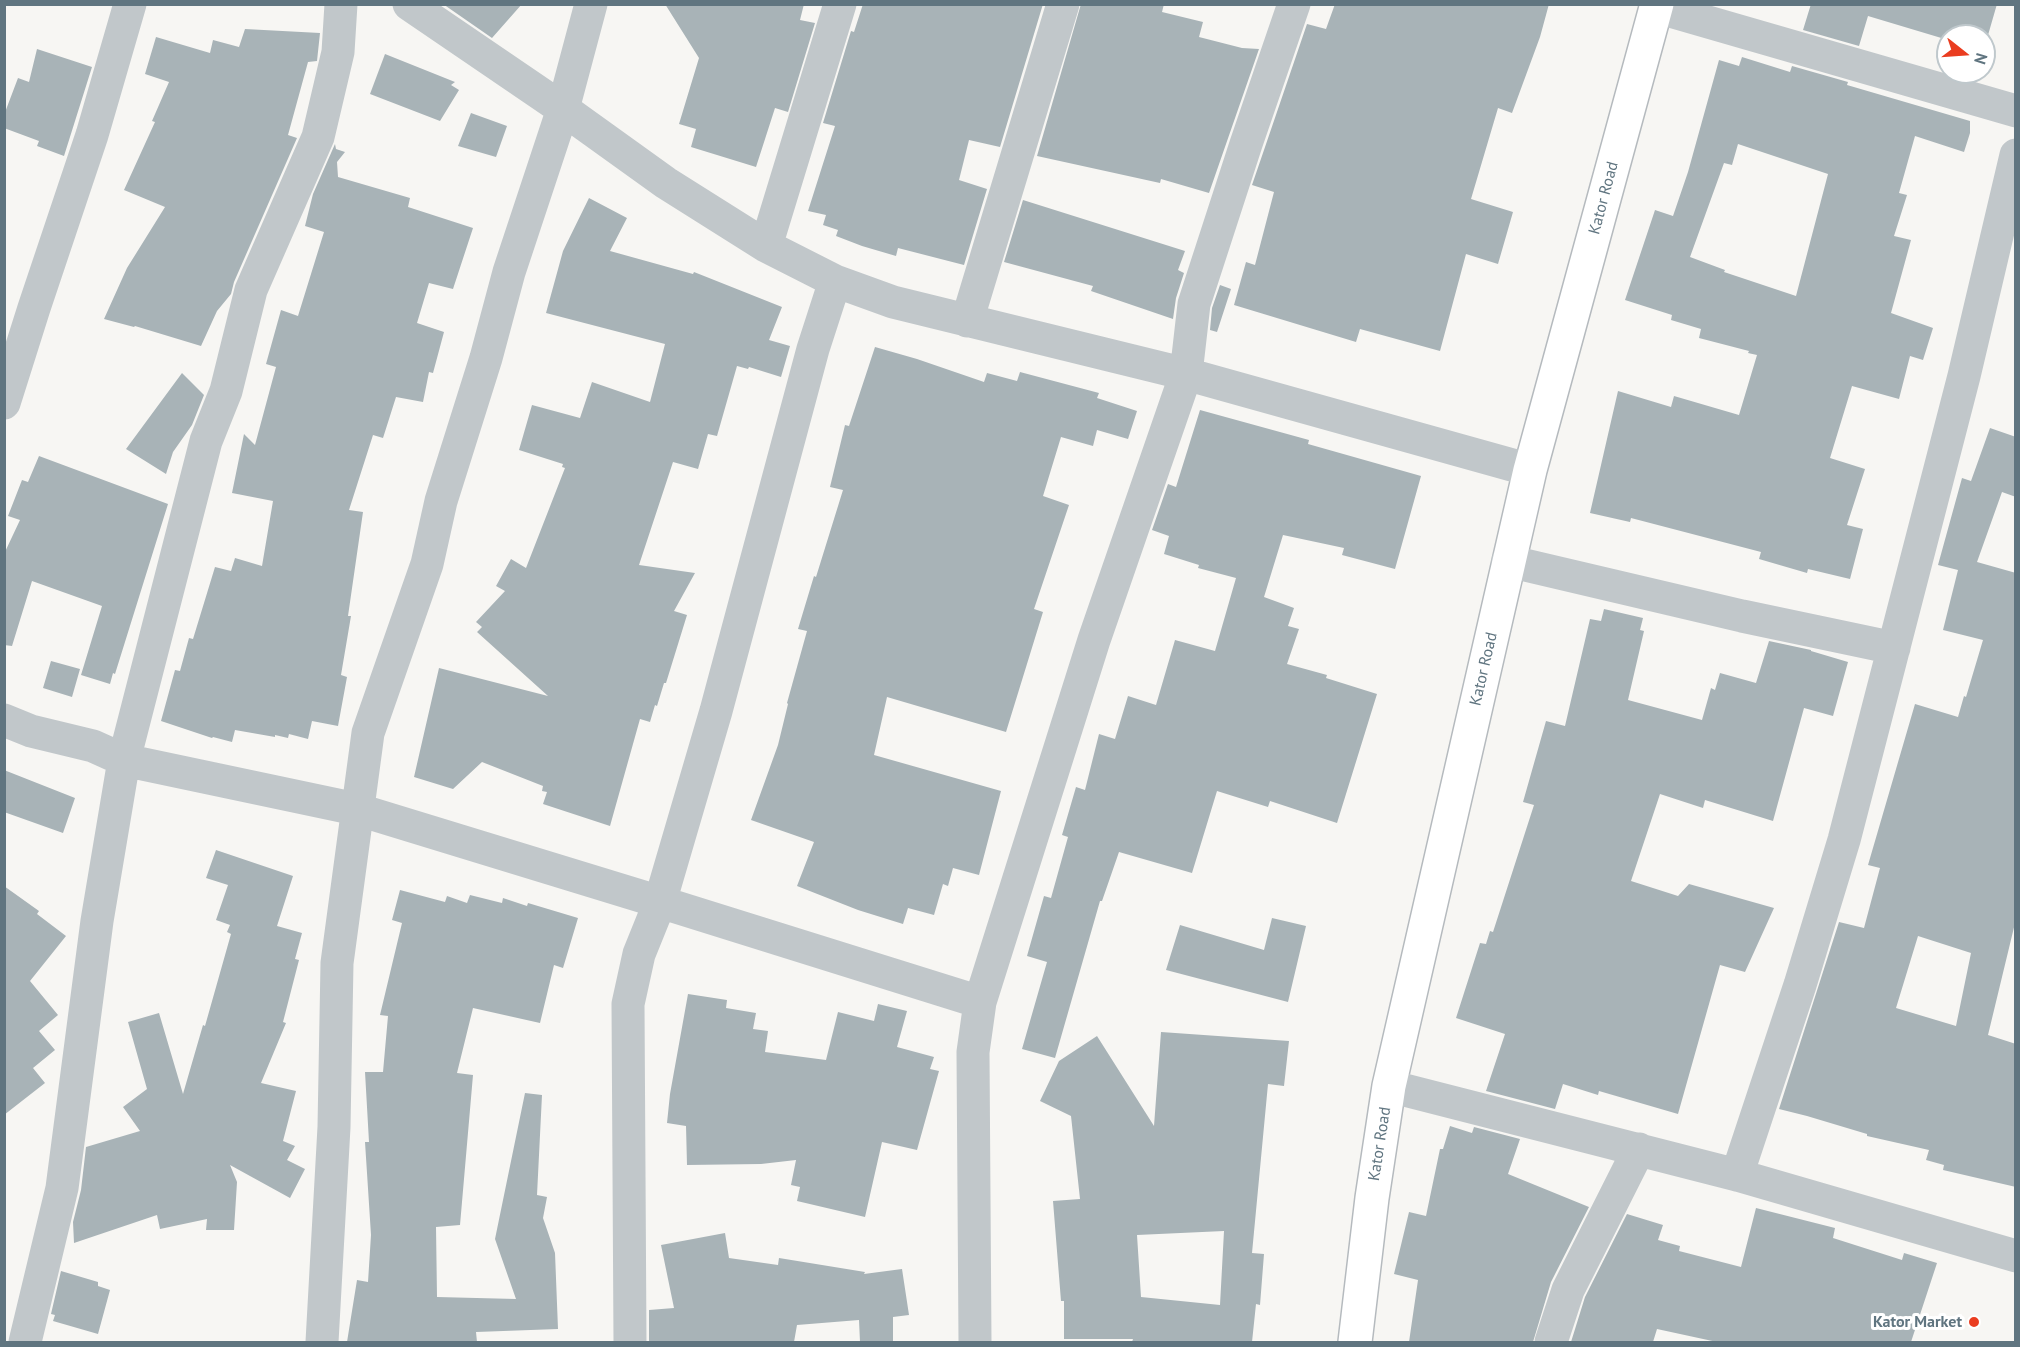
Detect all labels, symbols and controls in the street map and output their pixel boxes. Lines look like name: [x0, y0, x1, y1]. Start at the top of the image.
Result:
north arrow: [1936, 24, 1996, 84]
text: N: [1970, 51, 1992, 67]
street label: Kator Road: [1585, 159, 1623, 237]
street label: Kator Road: [1466, 630, 1502, 708]
street label: Kator Road: [1365, 1106, 1395, 1182]
place label: Kator Market: [1873, 1312, 1962, 1332]
marker: Kator Market: [1967, 1315, 1981, 1329]

